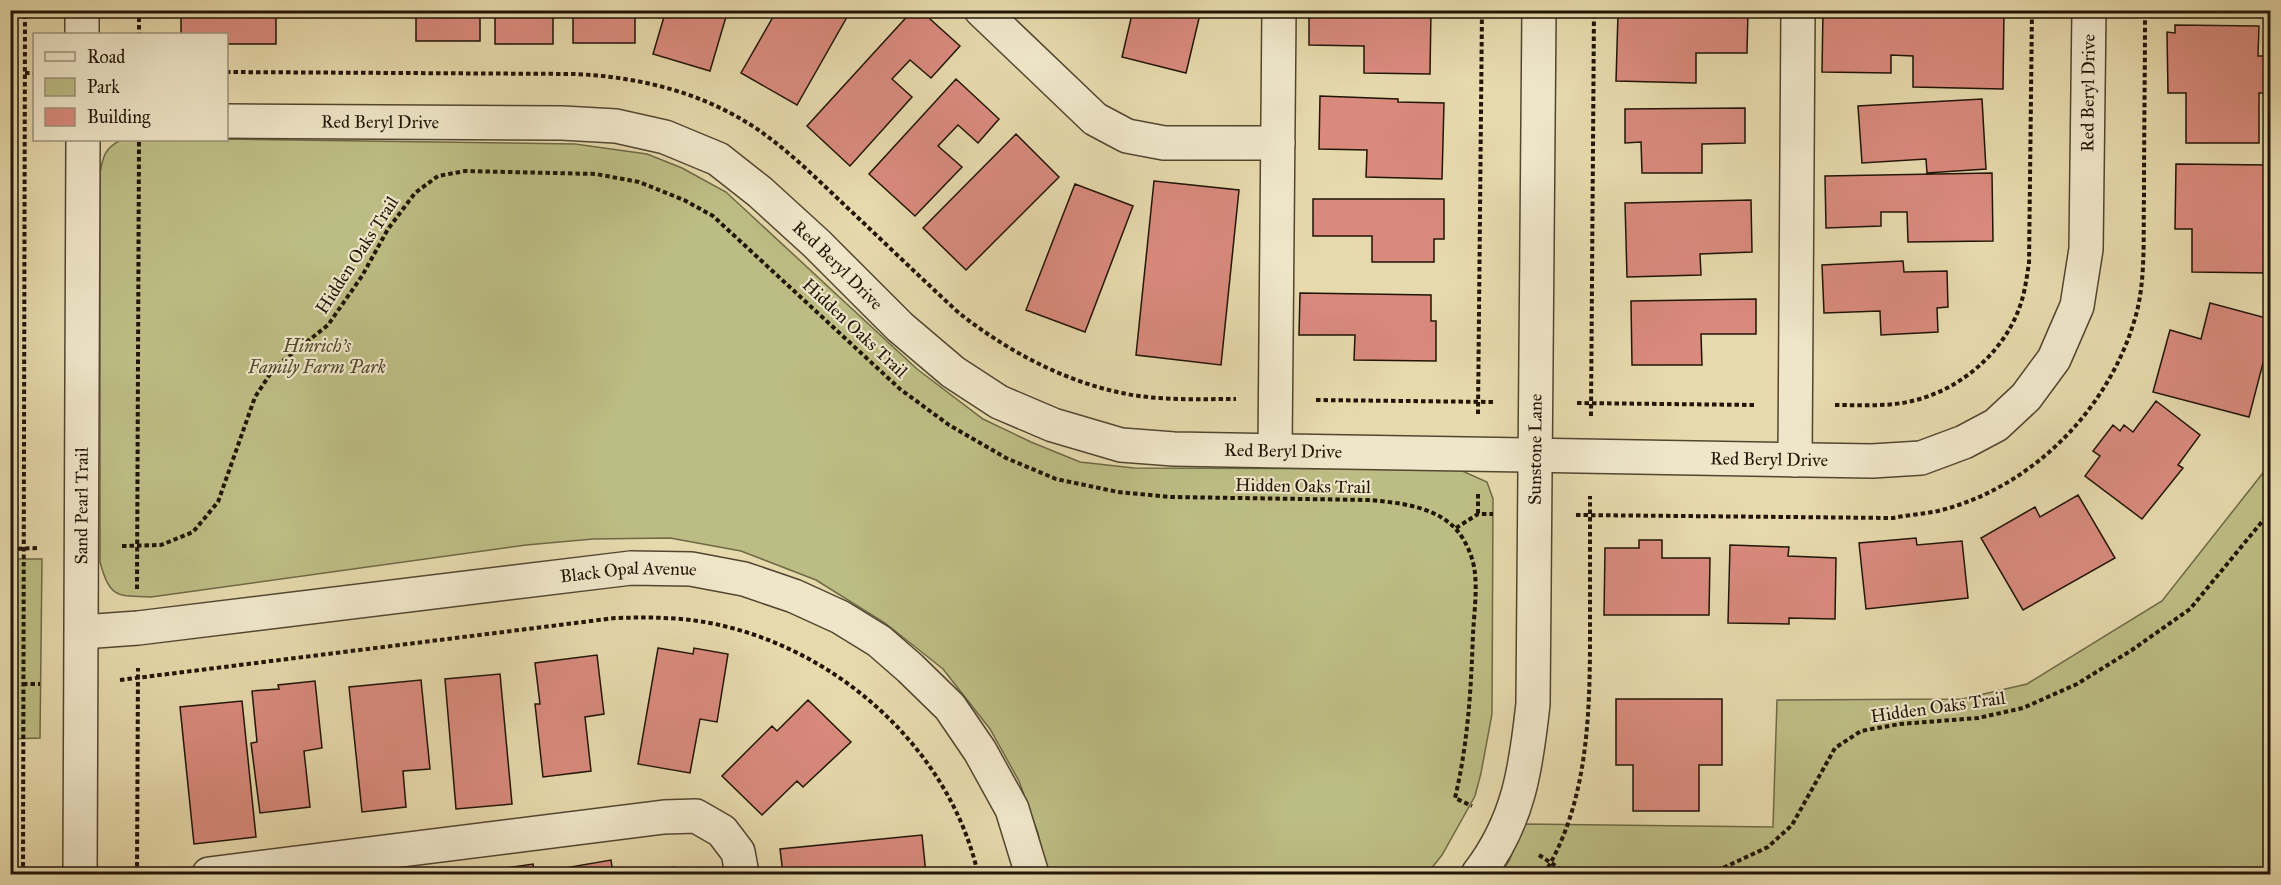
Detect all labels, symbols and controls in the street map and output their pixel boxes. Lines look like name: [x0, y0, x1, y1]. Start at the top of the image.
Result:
legend: [33, 33, 228, 141]
street label: Red Beryl Drive: [2076, 34, 2100, 152]
text: Road: [87, 46, 125, 68]
text: Park: [87, 76, 120, 98]
text: Building: [87, 106, 151, 129]
street label: Red Beryl Drive: [321, 111, 439, 133]
street label: Hidden Oaks Trail: [311, 192, 403, 318]
street label: Red Beryl Drive: [788, 216, 888, 315]
street label: Hidden Oaks Trail: [798, 274, 912, 382]
park label: Hinrich's Family Farm Park: [247, 335, 386, 378]
street label: Sunstone Lane: [1524, 394, 1547, 505]
street label: Red Beryl Drive: [1224, 439, 1342, 463]
street label: Sand Pearl Trail: [70, 447, 93, 565]
street label: Red Beryl Drive: [1710, 447, 1828, 471]
street label: Hidden Oaks Trail: [1235, 474, 1371, 498]
street label: Black Opal Avenue: [559, 557, 699, 588]
street label: Hidden Oaks Trail: [1869, 687, 2007, 727]

